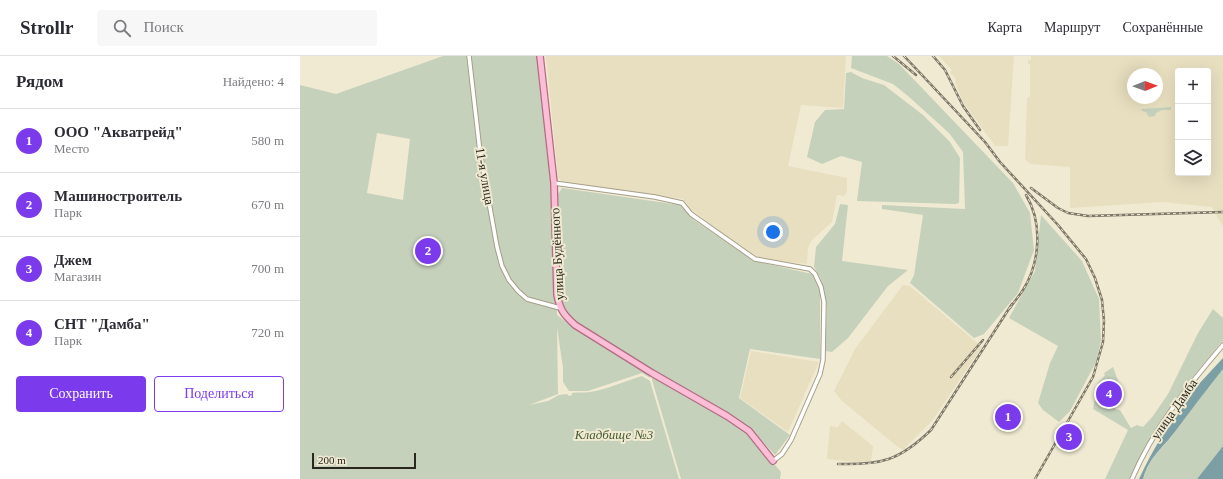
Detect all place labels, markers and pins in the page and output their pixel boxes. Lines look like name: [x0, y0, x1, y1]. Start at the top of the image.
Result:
pin: 2: [415, 236, 441, 266]
pin: 4: [1096, 379, 1122, 409]
pin: 1: [995, 402, 1021, 432]
pin: 3: [1056, 422, 1082, 452]

